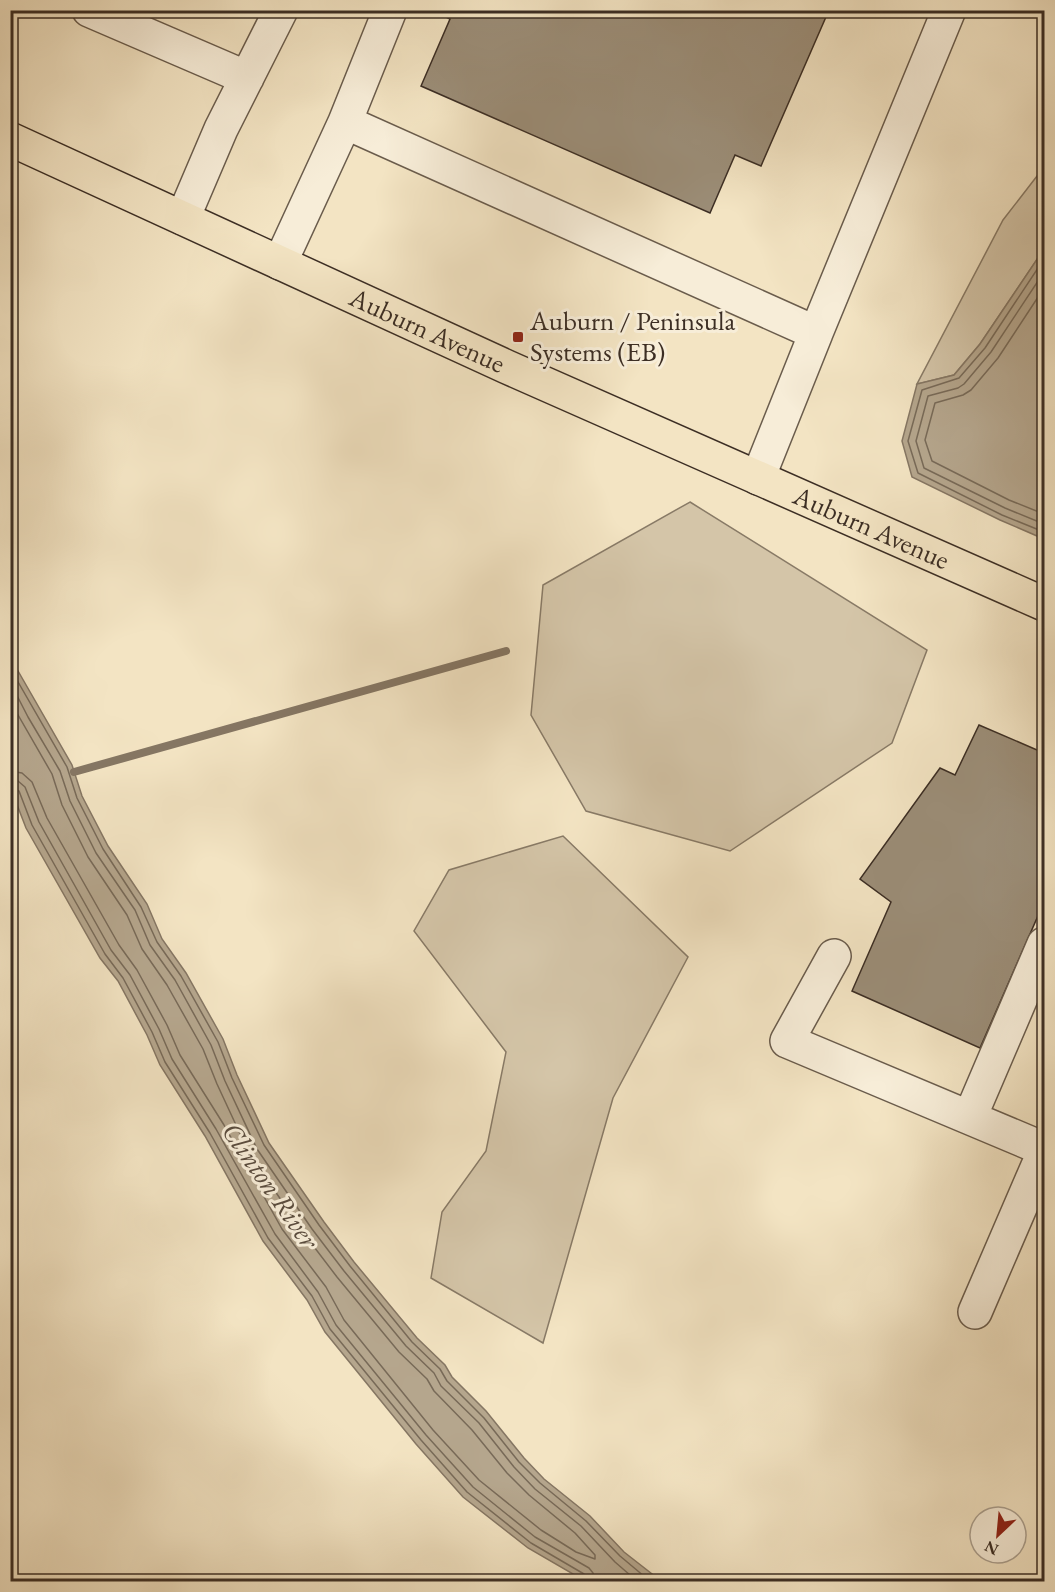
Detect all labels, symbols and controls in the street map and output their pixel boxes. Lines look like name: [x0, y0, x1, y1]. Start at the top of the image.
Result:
street label: Auburn Avenue: [343, 279, 511, 381]
place label: Auburn / Peninsula Systems (EB): [529, 303, 736, 369]
marker: Auburn / Peninsula Systems (EB): [511, 330, 525, 344]
street label: Auburn Avenue: [787, 477, 955, 577]
water label: Clinton River: [214, 1115, 329, 1256]
north arrow: [968, 1505, 1028, 1565]
text: N: [981, 1536, 1002, 1560]

